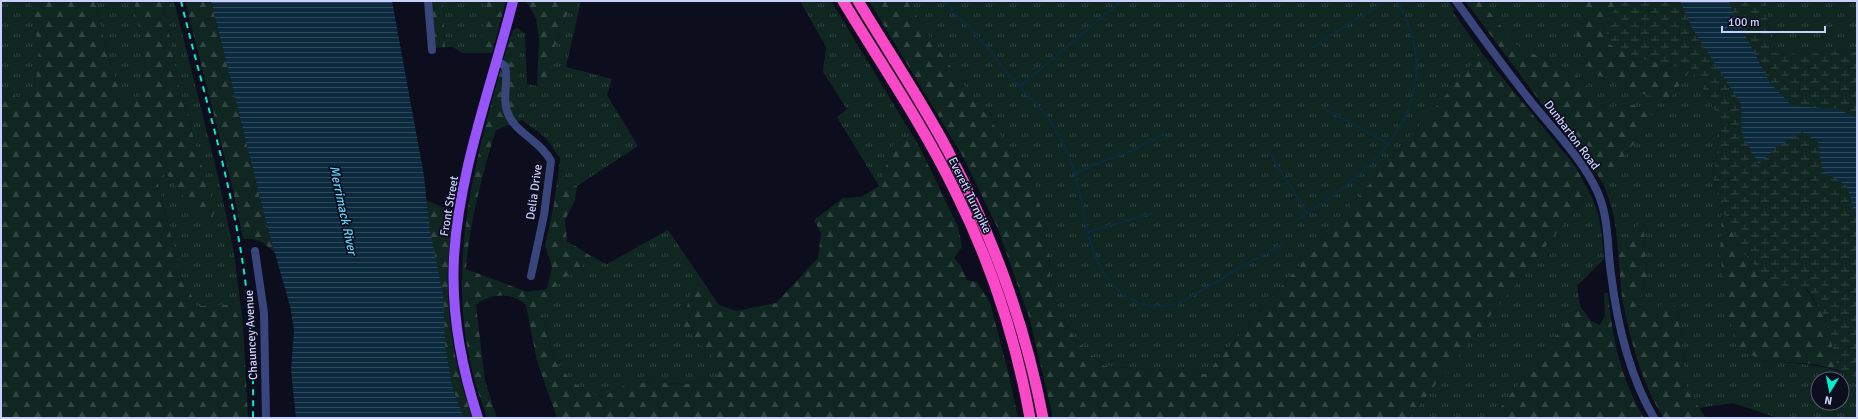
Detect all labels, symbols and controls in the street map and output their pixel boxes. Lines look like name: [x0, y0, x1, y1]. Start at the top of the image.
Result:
scale bar: [1722, 8, 1825, 34]
text: 100 m: [1728, 15, 1760, 30]
street label: Dunbarton Road: [1541, 98, 1603, 173]
street label: Everett Turnpike: [945, 155, 994, 236]
street label: Delia Drive: [523, 163, 546, 221]
water label: Merrimack River: [326, 164, 361, 259]
street label: Front Street: [437, 175, 462, 237]
street label: Chauncey Avenue: [242, 290, 261, 380]
north arrow: [1810, 371, 1850, 411]
text: N: [1823, 393, 1833, 407]

